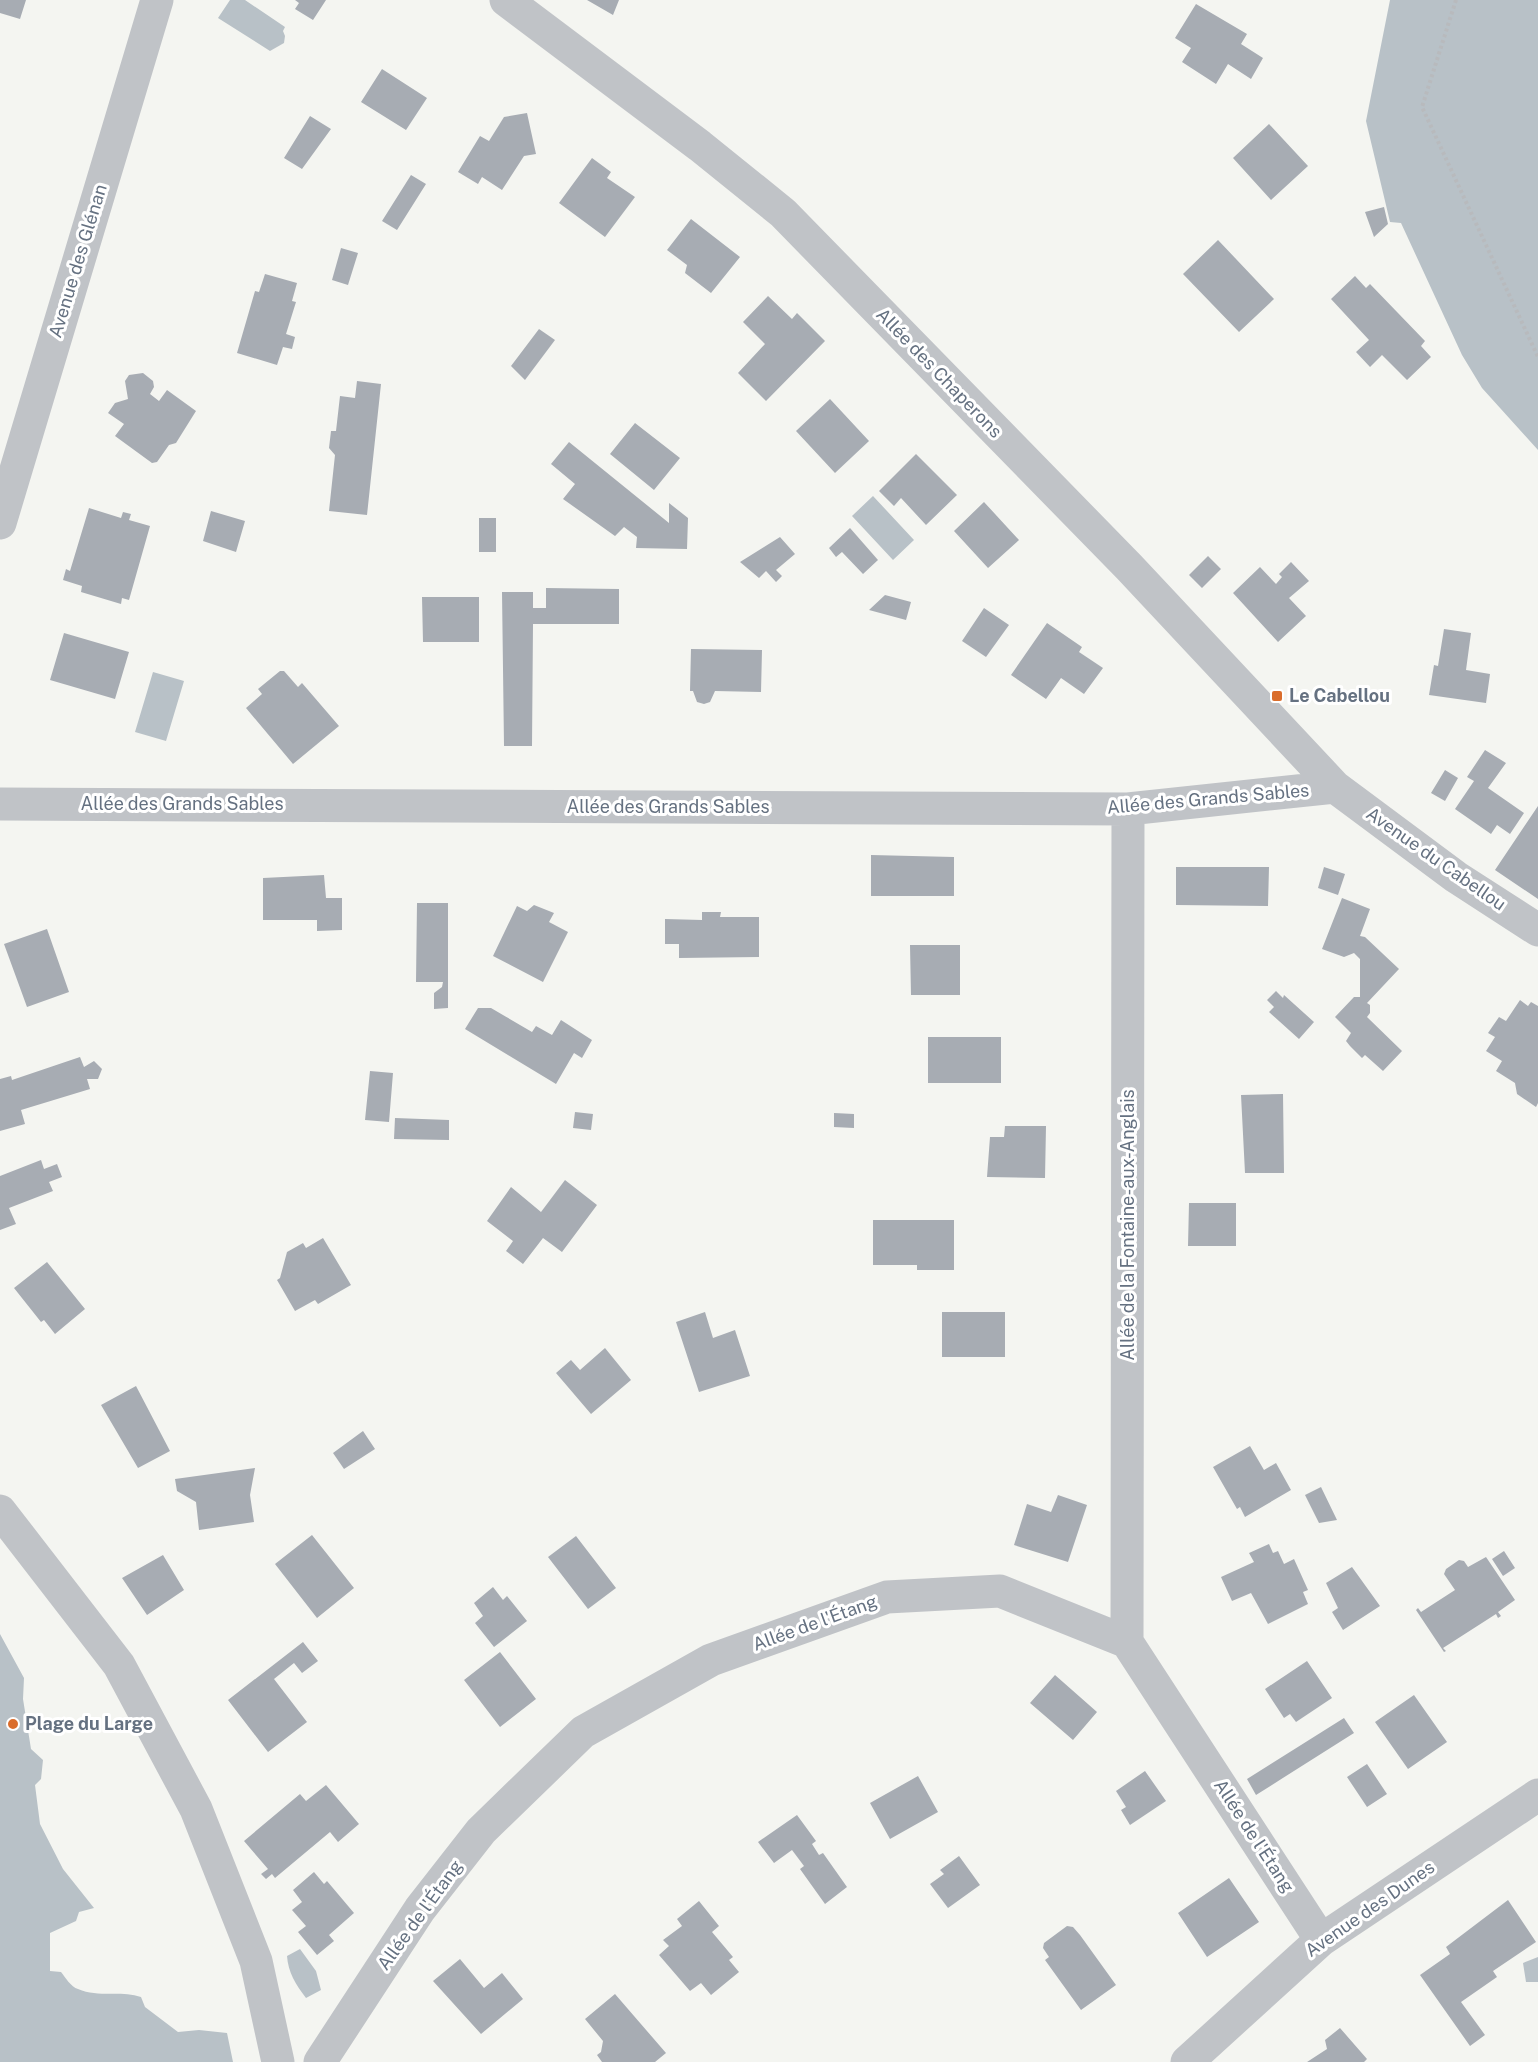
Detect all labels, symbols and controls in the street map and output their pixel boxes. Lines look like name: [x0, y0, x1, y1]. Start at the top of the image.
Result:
street label: Avenue des Glénan: [44, 182, 111, 340]
street label: Allée des Chaperons: [872, 304, 1007, 442]
place label: Le Cabellou: [1289, 685, 1390, 706]
marker: Le Cabellou: [1270, 689, 1284, 703]
street label: Allée des Grands Sables: [1106, 779, 1310, 818]
street label: Allée des Grands Sables: [80, 793, 284, 814]
street label: Allée des Grands Sables: [566, 796, 770, 817]
street label: Avenue du Cabellou: [1363, 803, 1510, 915]
street label: Allée de la Fontaine-aux-Anglais: [1117, 1089, 1138, 1361]
street label: Allée de l'Étang: [749, 1589, 880, 1655]
place label: Plage du Large: [25, 1713, 153, 1734]
marker: Plage du Large: [6, 1717, 20, 1731]
street label: Allée de l'Étang: [1210, 1775, 1300, 1896]
street label: Allée de l'Étang: [372, 1855, 467, 1974]
street label: Avenue des Dunes: [1301, 1856, 1438, 1961]

